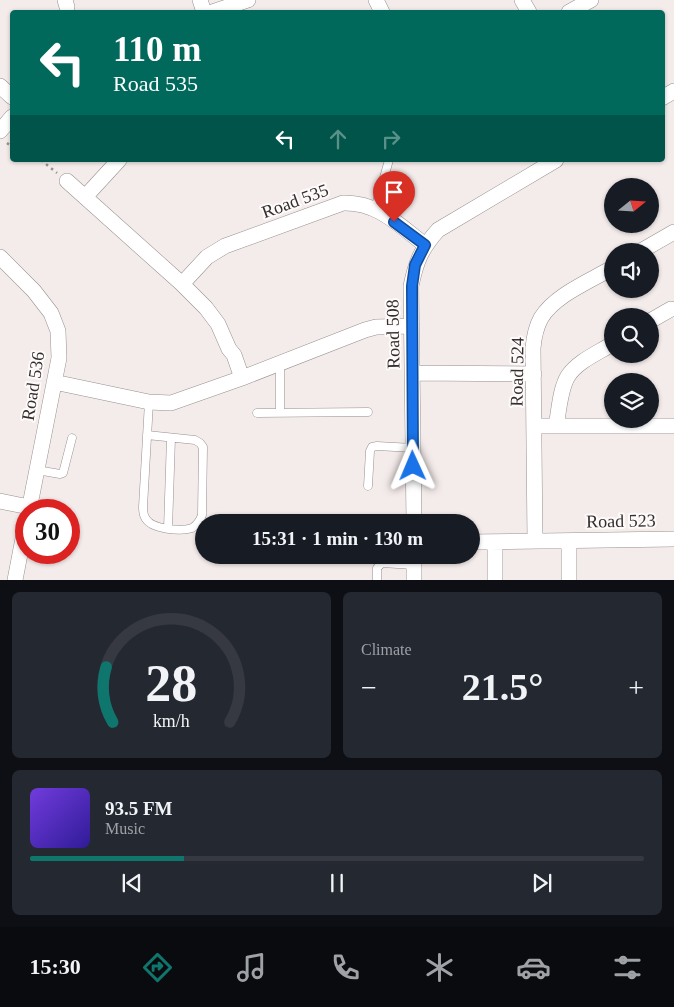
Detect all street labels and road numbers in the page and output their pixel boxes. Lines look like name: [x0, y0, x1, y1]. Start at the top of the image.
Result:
street label: Road 535: [259, 180, 331, 222]
street label: Road 508: [382, 299, 404, 369]
street label: Road 524: [506, 337, 528, 407]
street label: Road 536: [18, 350, 48, 422]
street label: Road 523: [586, 510, 656, 532]

